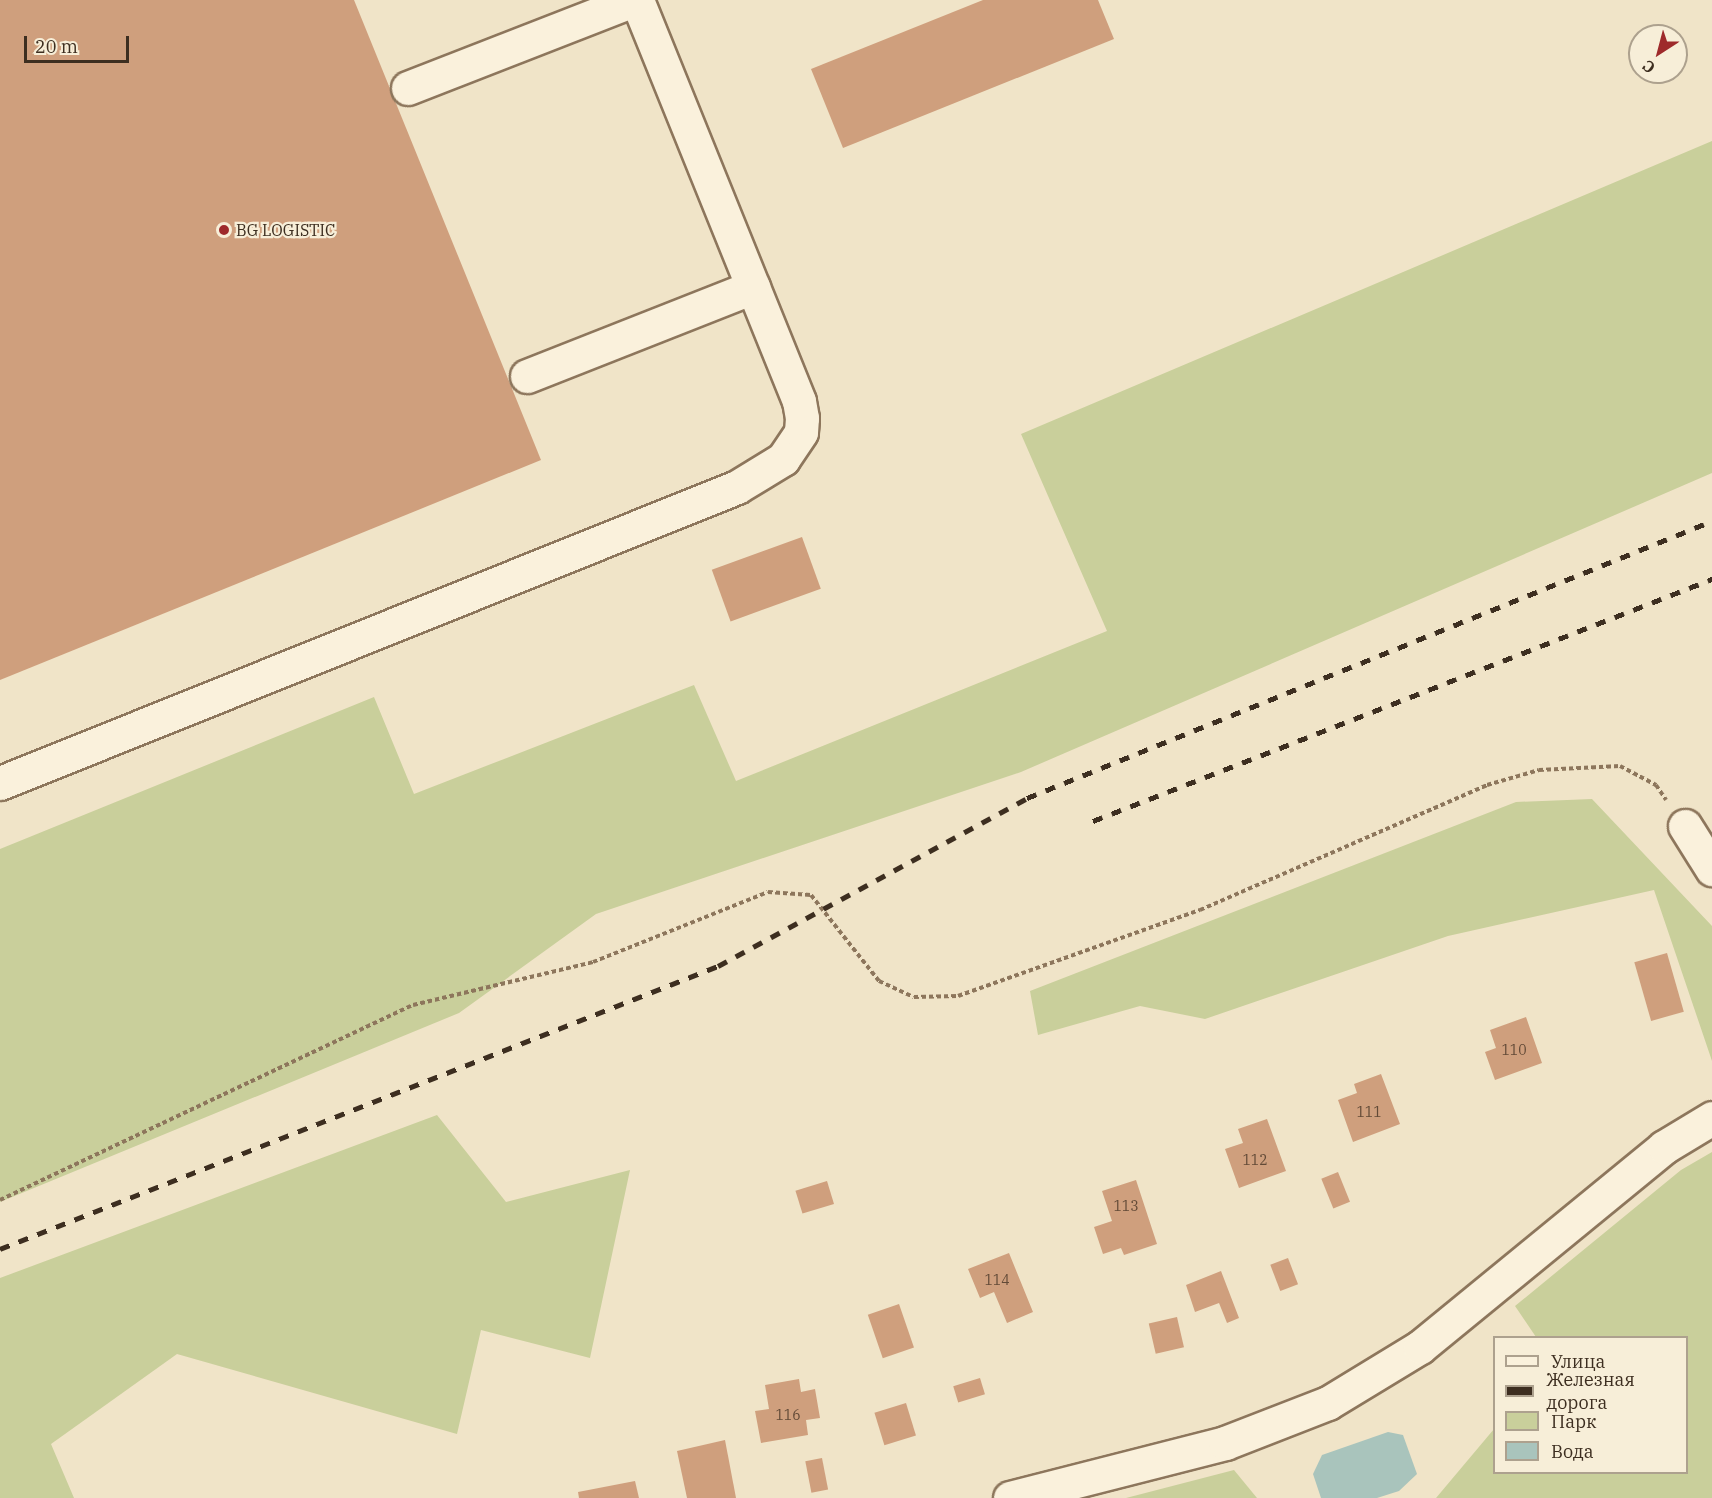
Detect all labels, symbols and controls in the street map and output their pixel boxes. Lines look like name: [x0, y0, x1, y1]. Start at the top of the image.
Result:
scale bar: [27, 24, 132, 62]
north arrow: [1628, 24, 1688, 84]
text: 20 m: [35, 35, 78, 58]
text: С: [1638, 56, 1659, 78]
place label: BG LOGISTIC: [236, 220, 335, 240]
marker: BG LOGISTIC: [217, 223, 231, 237]
house number: 110: [1501, 1042, 1527, 1058]
house number: 111: [1356, 1104, 1382, 1120]
house number: 112: [1242, 1152, 1268, 1168]
house number: 113: [1113, 1198, 1139, 1214]
house number: 114: [984, 1272, 1010, 1288]
legend: [1493, 1336, 1688, 1474]
text: Улица: [1551, 1350, 1605, 1373]
text: Железная дорога: [1546, 1368, 1635, 1414]
house number: 116: [775, 1407, 801, 1423]
text: Парк: [1551, 1410, 1597, 1433]
text: Вода: [1551, 1440, 1594, 1463]

